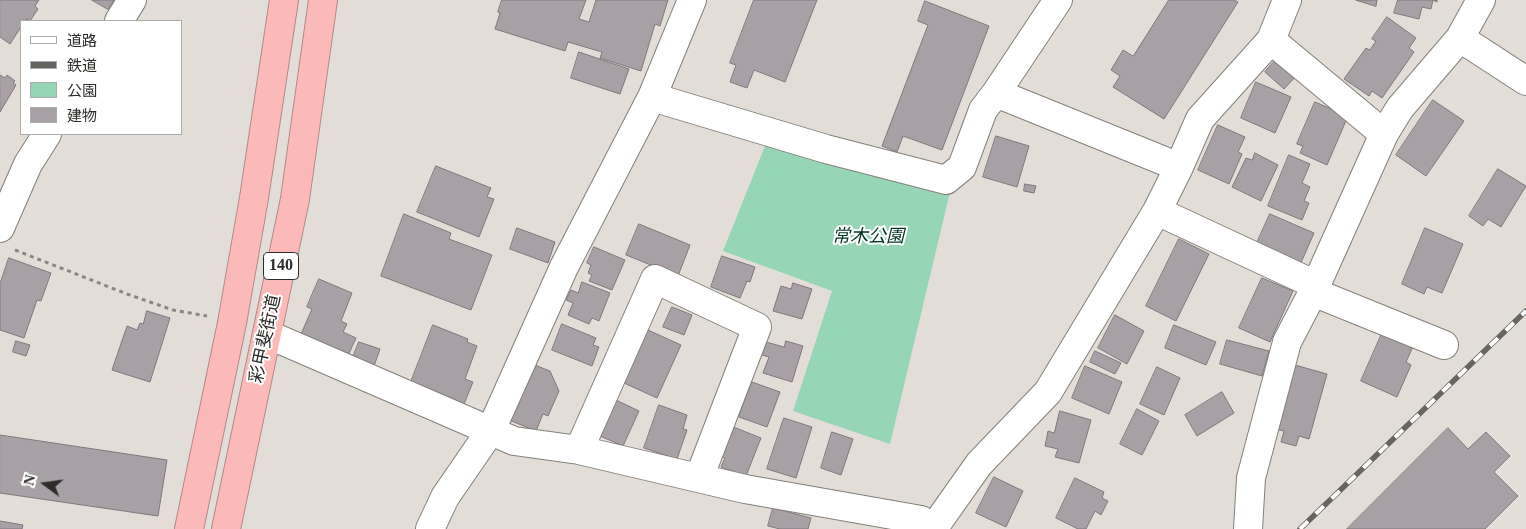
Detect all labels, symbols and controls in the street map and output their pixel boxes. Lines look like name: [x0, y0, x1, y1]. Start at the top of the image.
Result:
legend: [20, 20, 182, 135]
text: 道路: [67, 33, 97, 49]
text: 鉄道: [67, 58, 97, 74]
text: 公園: [67, 83, 97, 99]
text: 建物: [67, 108, 97, 124]
park label: 常木公園: [832, 226, 904, 248]
road number: 140: [264, 252, 298, 280]
street label: 彩甲斐街道: [246, 293, 286, 385]
north arrow: [20, 459, 70, 509]
text: N: [21, 474, 38, 487]

